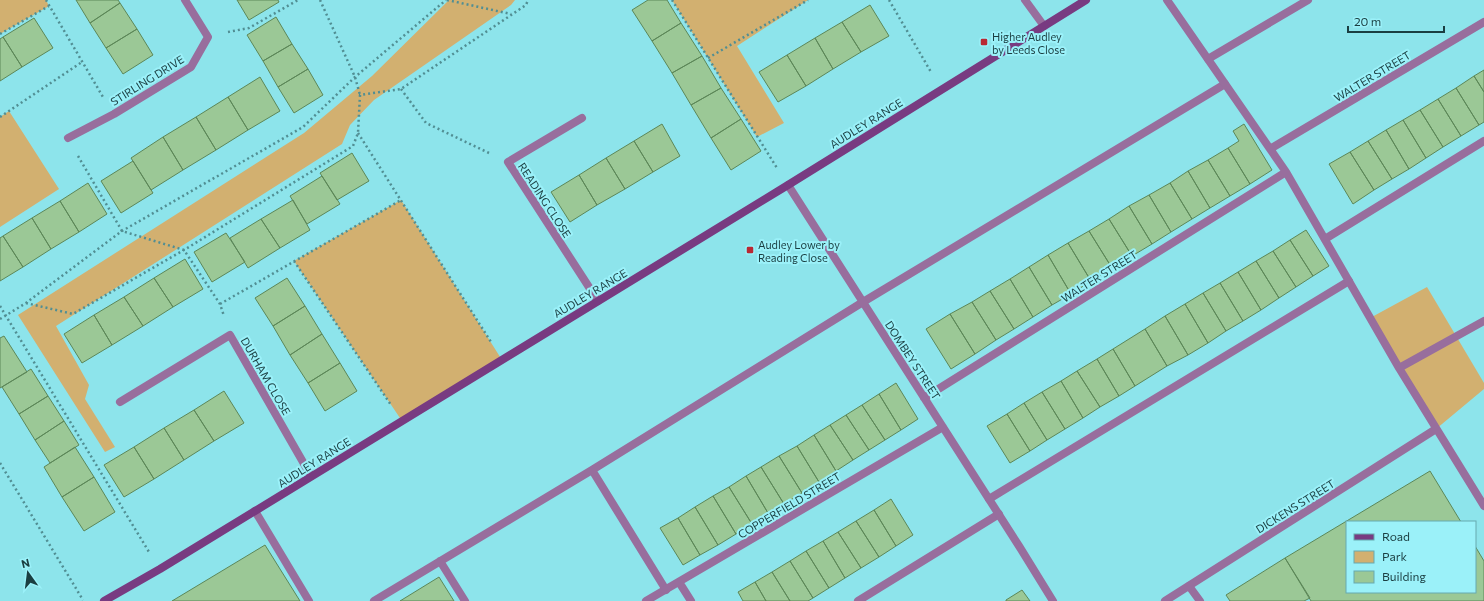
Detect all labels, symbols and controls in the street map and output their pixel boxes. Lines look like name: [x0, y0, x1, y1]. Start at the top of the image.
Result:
scale bar: [1348, 8, 1444, 34]
text: 20 m: [1354, 14, 1381, 28]
place label: Higher Audley by Leeds Close: [992, 30, 1065, 56]
marker: Higher Audley by Leeds Close: [979, 37, 989, 47]
street label: WALTER STREET: [1331, 48, 1413, 104]
street label: STIRLING DRIVE: [108, 52, 186, 108]
street label: AUDLEY RANGE: [827, 95, 905, 151]
street label: READING CLOSE: [516, 160, 574, 240]
place label: Audley Lower by Reading Close: [758, 238, 840, 264]
marker: Audley Lower by Reading Close: [745, 245, 755, 255]
street label: WALTER STREET: [1059, 247, 1139, 305]
street label: AUDLEY RANGE: [551, 266, 629, 320]
street label: DOMBEY STREET: [883, 318, 943, 402]
street label: DURHAM CLOSE: [238, 335, 294, 417]
street label: AUDLEY RANGE: [275, 434, 353, 490]
street label: COPPERFIELD STREET: [735, 469, 843, 541]
street label: DICKENS STREET: [1253, 477, 1337, 535]
legend: [1346, 521, 1476, 593]
text: Road: [1382, 529, 1410, 543]
text: Park: [1382, 549, 1408, 563]
north arrow: [8, 553, 48, 593]
text: N: [20, 556, 31, 570]
text: Building: [1382, 569, 1426, 583]

